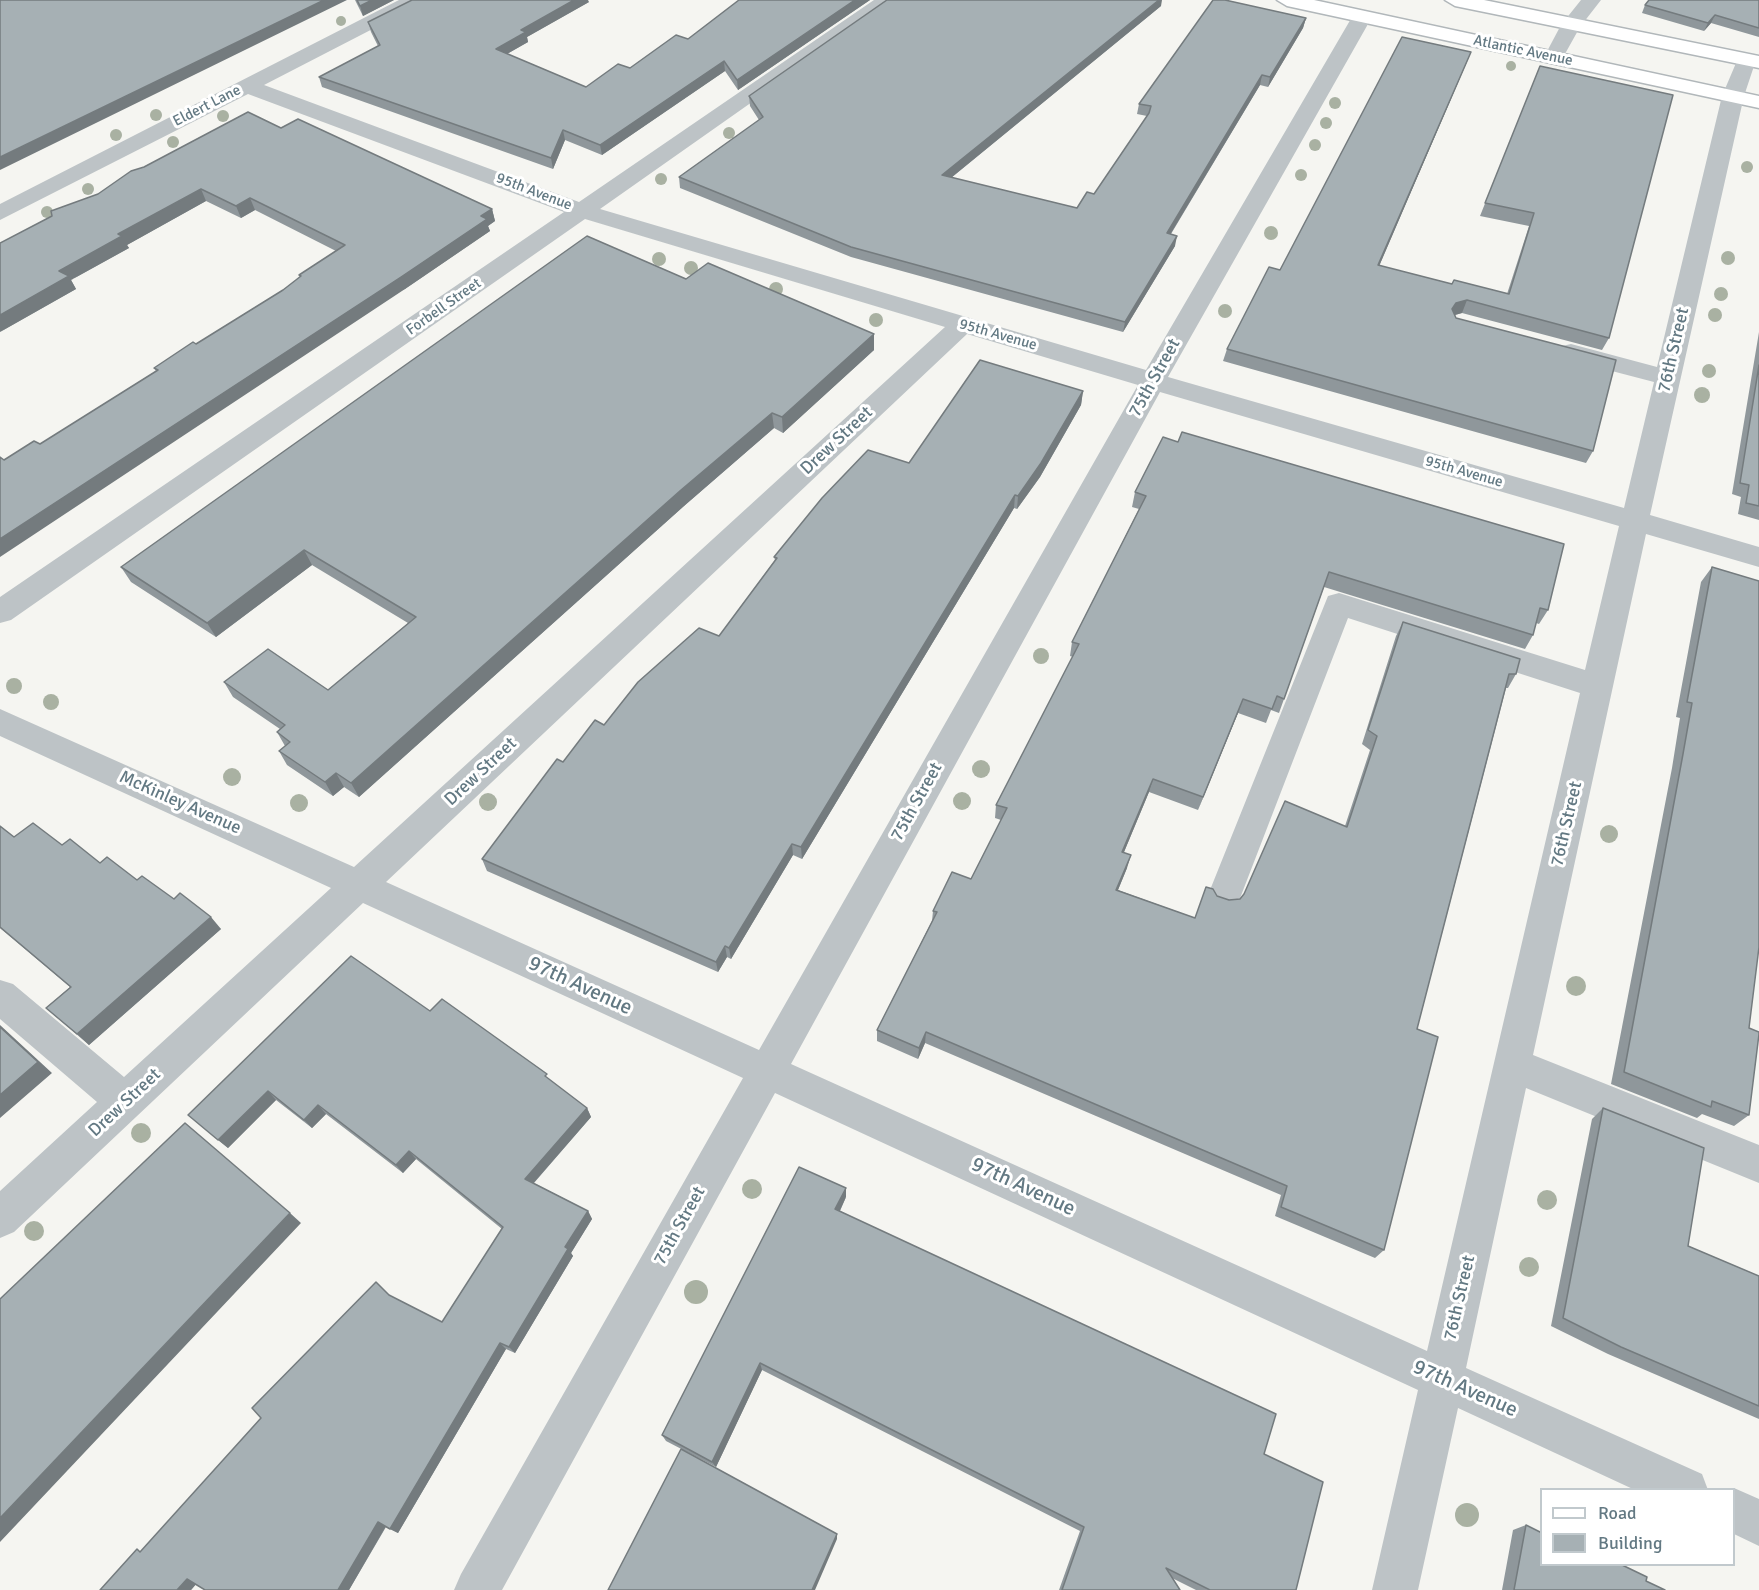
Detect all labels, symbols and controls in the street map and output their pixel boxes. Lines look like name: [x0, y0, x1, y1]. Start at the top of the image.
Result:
street label: Atlantic Avenue: [1472, 32, 1574, 70]
street label: Eldert Lane: [170, 81, 244, 131]
street label: 95th Avenue: [494, 169, 574, 215]
street label: Forbell Street: [403, 275, 485, 339]
street label: 76th Street: [1654, 305, 1694, 395]
street label: 95th Avenue: [957, 315, 1039, 355]
street label: 75th Street: [1125, 335, 1185, 421]
street label: Drew Street: [797, 402, 877, 480]
street label: 95th Avenue: [1423, 452, 1505, 492]
street label: Drew Street: [441, 733, 521, 811]
street label: 75th Street: [887, 759, 947, 845]
street label: McKinley Avenue: [116, 766, 244, 840]
street label: 76th Street: [1547, 779, 1587, 869]
street label: 97th Avenue: [524, 951, 636, 1021]
street label: Drew Street: [85, 1064, 165, 1142]
street label: 97th Avenue: [967, 1152, 1079, 1222]
street label: 75th Street: [650, 1183, 710, 1269]
street label: 76th Street: [1440, 1253, 1480, 1343]
street label: 97th Avenue: [1409, 1355, 1521, 1423]
legend: [1540, 1488, 1735, 1566]
text: Road: [1598, 1502, 1637, 1524]
text: Building: [1598, 1532, 1662, 1554]

